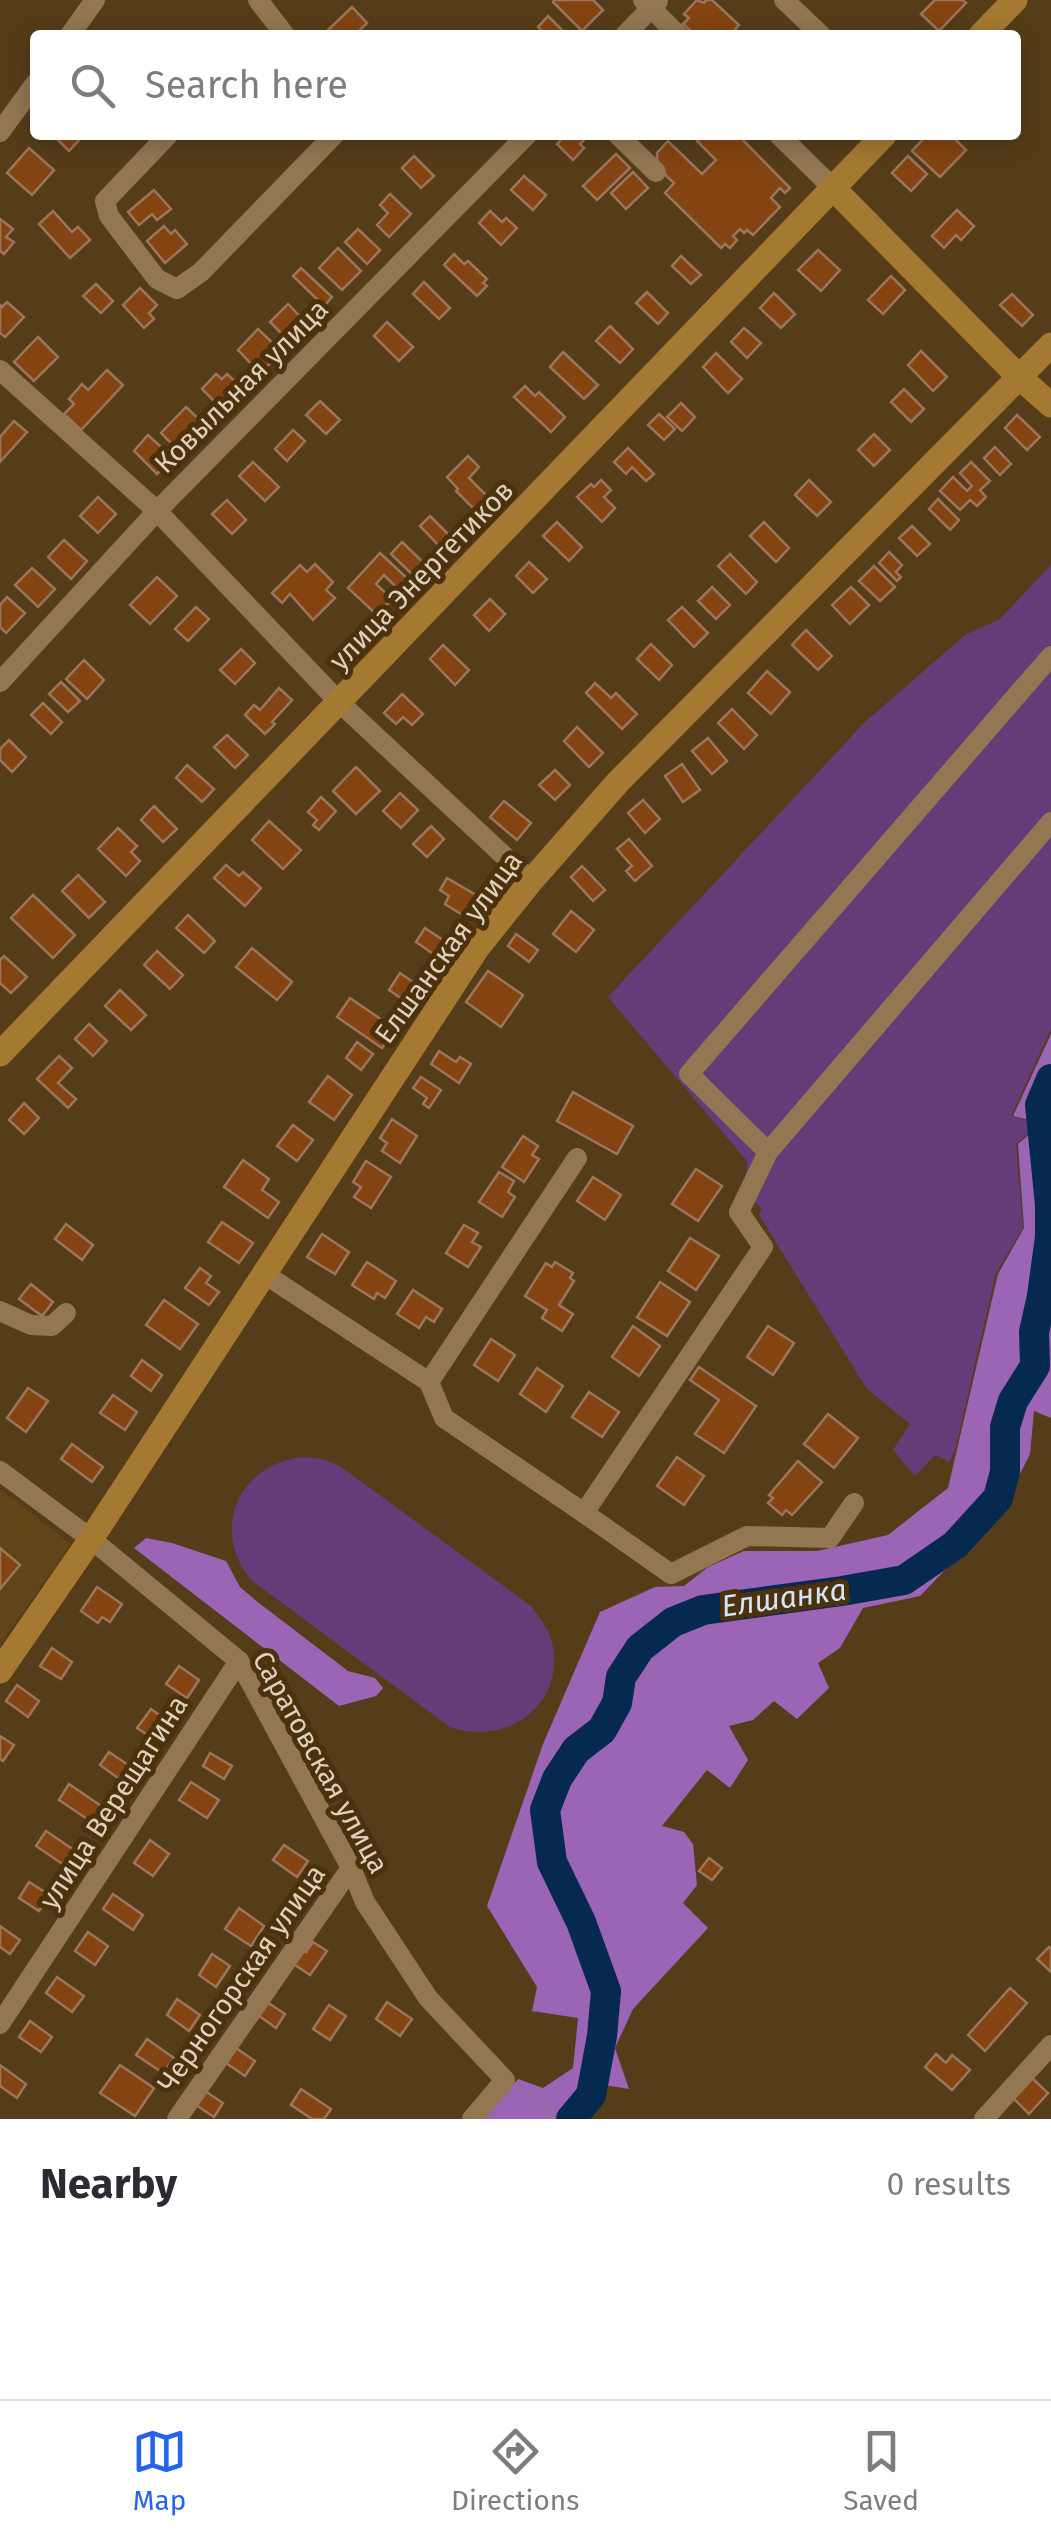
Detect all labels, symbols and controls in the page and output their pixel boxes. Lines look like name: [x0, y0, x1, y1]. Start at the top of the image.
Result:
search box: [30, 30, 1021, 140]
icon: search: [65, 58, 120, 113]
text: Search here: [145, 62, 348, 108]
street label: Ковыльная улица: [148, 293, 335, 480]
street label: улица Энергетиков: [322, 474, 520, 677]
street label: Елшанская улица: [368, 845, 529, 1050]
water label: Елшанка: [719, 1571, 849, 1625]
street label: Саратовская улица: [246, 1645, 395, 1879]
street label: улица Верещагина: [32, 1689, 195, 1915]
street label: Черногорская улица: [150, 1858, 332, 2098]
text: Nearby: [40, 2159, 177, 2209]
text: 0 results: [886, 2165, 1011, 2203]
tab: Map: [132, 2424, 187, 2517]
tab: Directions: [451, 2424, 579, 2517]
tab: Saved: [843, 2424, 919, 2517]

